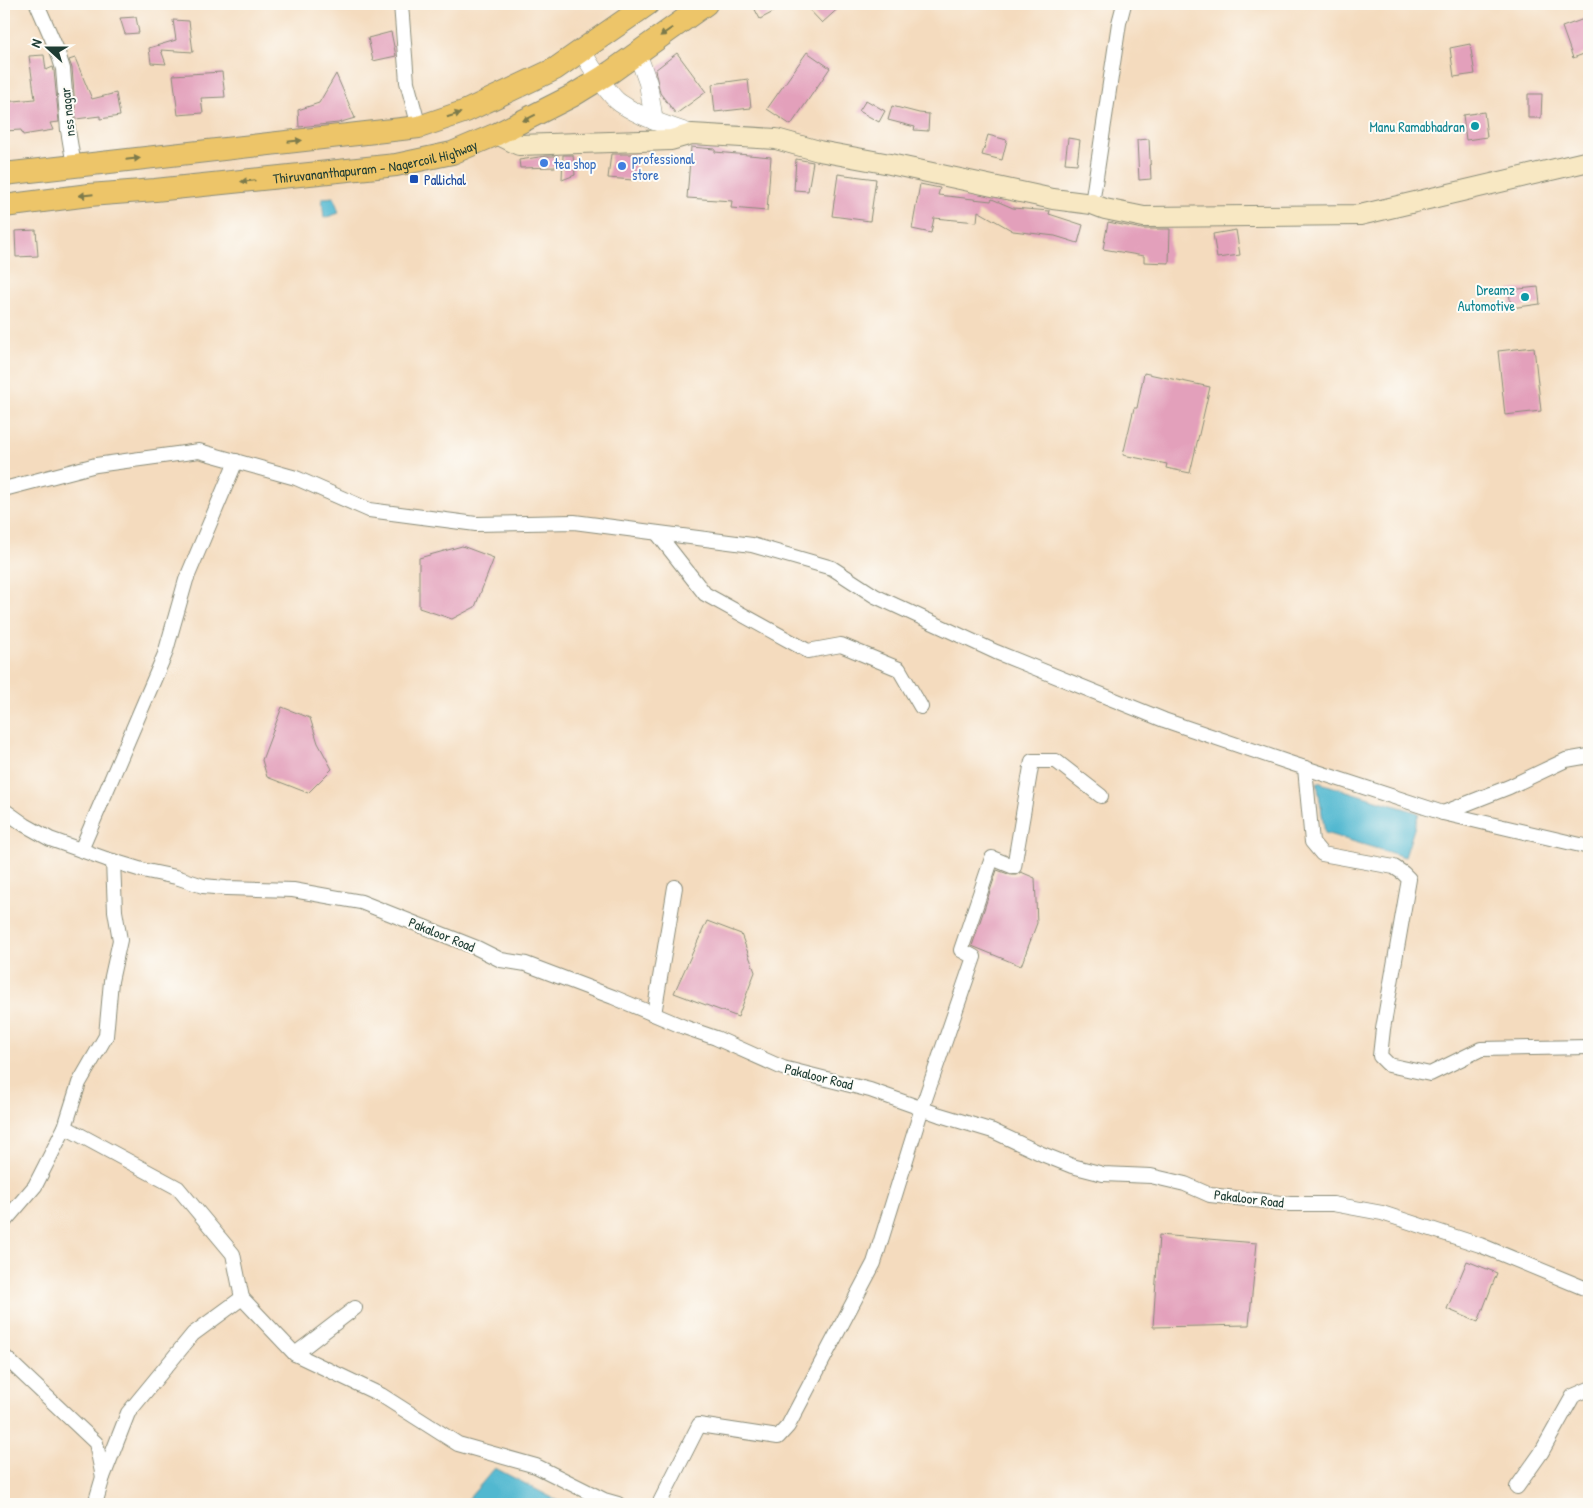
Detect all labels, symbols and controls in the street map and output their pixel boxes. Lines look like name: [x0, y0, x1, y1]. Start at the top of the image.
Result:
north arrow: [22, 22, 72, 72]
one-way arrow: [659, 27, 673, 37]
text: N: [25, 36, 46, 50]
street label: nss nagar: [55, 86, 80, 137]
one-way arrow: [447, 111, 462, 119]
one-way arrow: [522, 114, 536, 122]
place label: Manu Ramabhadran: [1369, 117, 1465, 136]
marker: Manu Ramabhadran: [1469, 120, 1481, 132]
street label: Thiruvananthapuram - Nagercoil Highway: [272, 134, 480, 187]
one-way arrow: [287, 137, 303, 145]
place label: professional store: [632, 149, 695, 184]
place label: tea shop: [554, 154, 596, 174]
one-way arrow: [125, 155, 141, 163]
marker: tea shop: [538, 157, 550, 169]
marker: professional store: [616, 160, 628, 172]
place label: Pallichal: [424, 170, 466, 189]
marker: Pallichal: [408, 173, 420, 185]
one-way arrow: [239, 177, 255, 185]
one-way arrow: [78, 191, 94, 199]
place label: Dreamz Automotive: [1458, 280, 1515, 315]
marker: Dreamz Automotive: [1519, 291, 1531, 303]
street label: Pakaloor Road: [406, 912, 479, 956]
street label: Pakaloor Road: [783, 1058, 856, 1094]
street label: Pakaloor Road: [1213, 1184, 1285, 1212]

